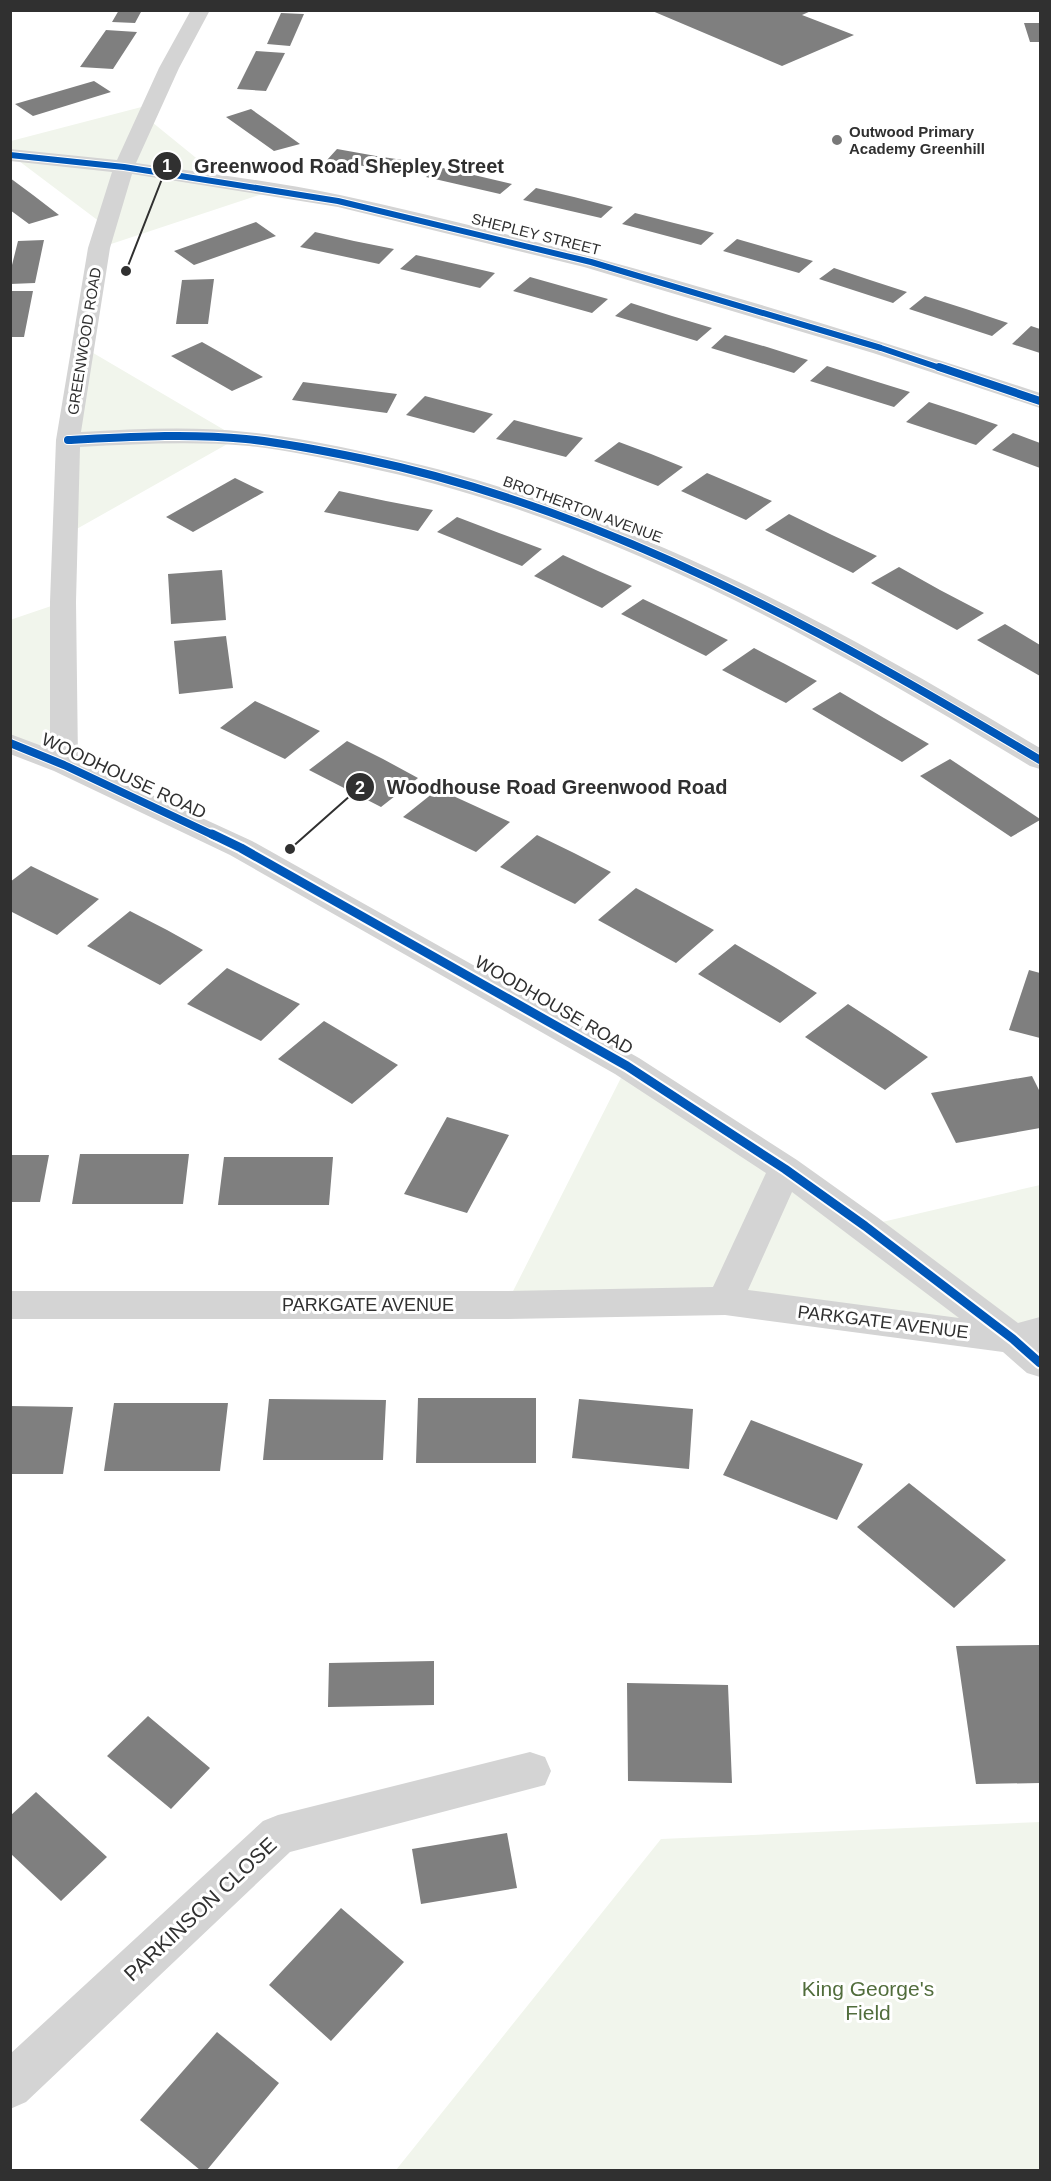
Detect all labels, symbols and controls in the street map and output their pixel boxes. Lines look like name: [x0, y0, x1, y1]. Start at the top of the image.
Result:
place label: Outwood Primary Academy Greenhill: [849, 123, 985, 157]
marker: Outwood Primary Academy Greenhill: [830, 133, 844, 147]
callout: Greenwood Road Shepley Street: [152, 147, 516, 185]
text: Greenwood Road Shepley Street: [194, 155, 504, 177]
text: 1: [162, 156, 172, 176]
street label: SHEPLEY STREET: [470, 210, 602, 258]
street label: GREENWOOD ROAD: [64, 266, 104, 416]
street label: BROTHERTON AVENUE: [501, 472, 665, 546]
street label: WOODHOUSE ROAD: [39, 729, 209, 823]
callout: Woodhouse Road Greenwood Road: [345, 768, 740, 806]
text: Woodhouse Road Greenwood Road: [387, 776, 727, 798]
text: 2: [355, 778, 365, 798]
street label: WOODHOUSE ROAD: [471, 952, 637, 1058]
street label: PARKGATE AVENUE: [282, 1295, 454, 1315]
street label: PARKGATE AVENUE: [796, 1302, 970, 1342]
street label: PARKINSON CLOSE: [119, 1833, 281, 1985]
park label: King George's Field: [802, 1977, 934, 2024]

